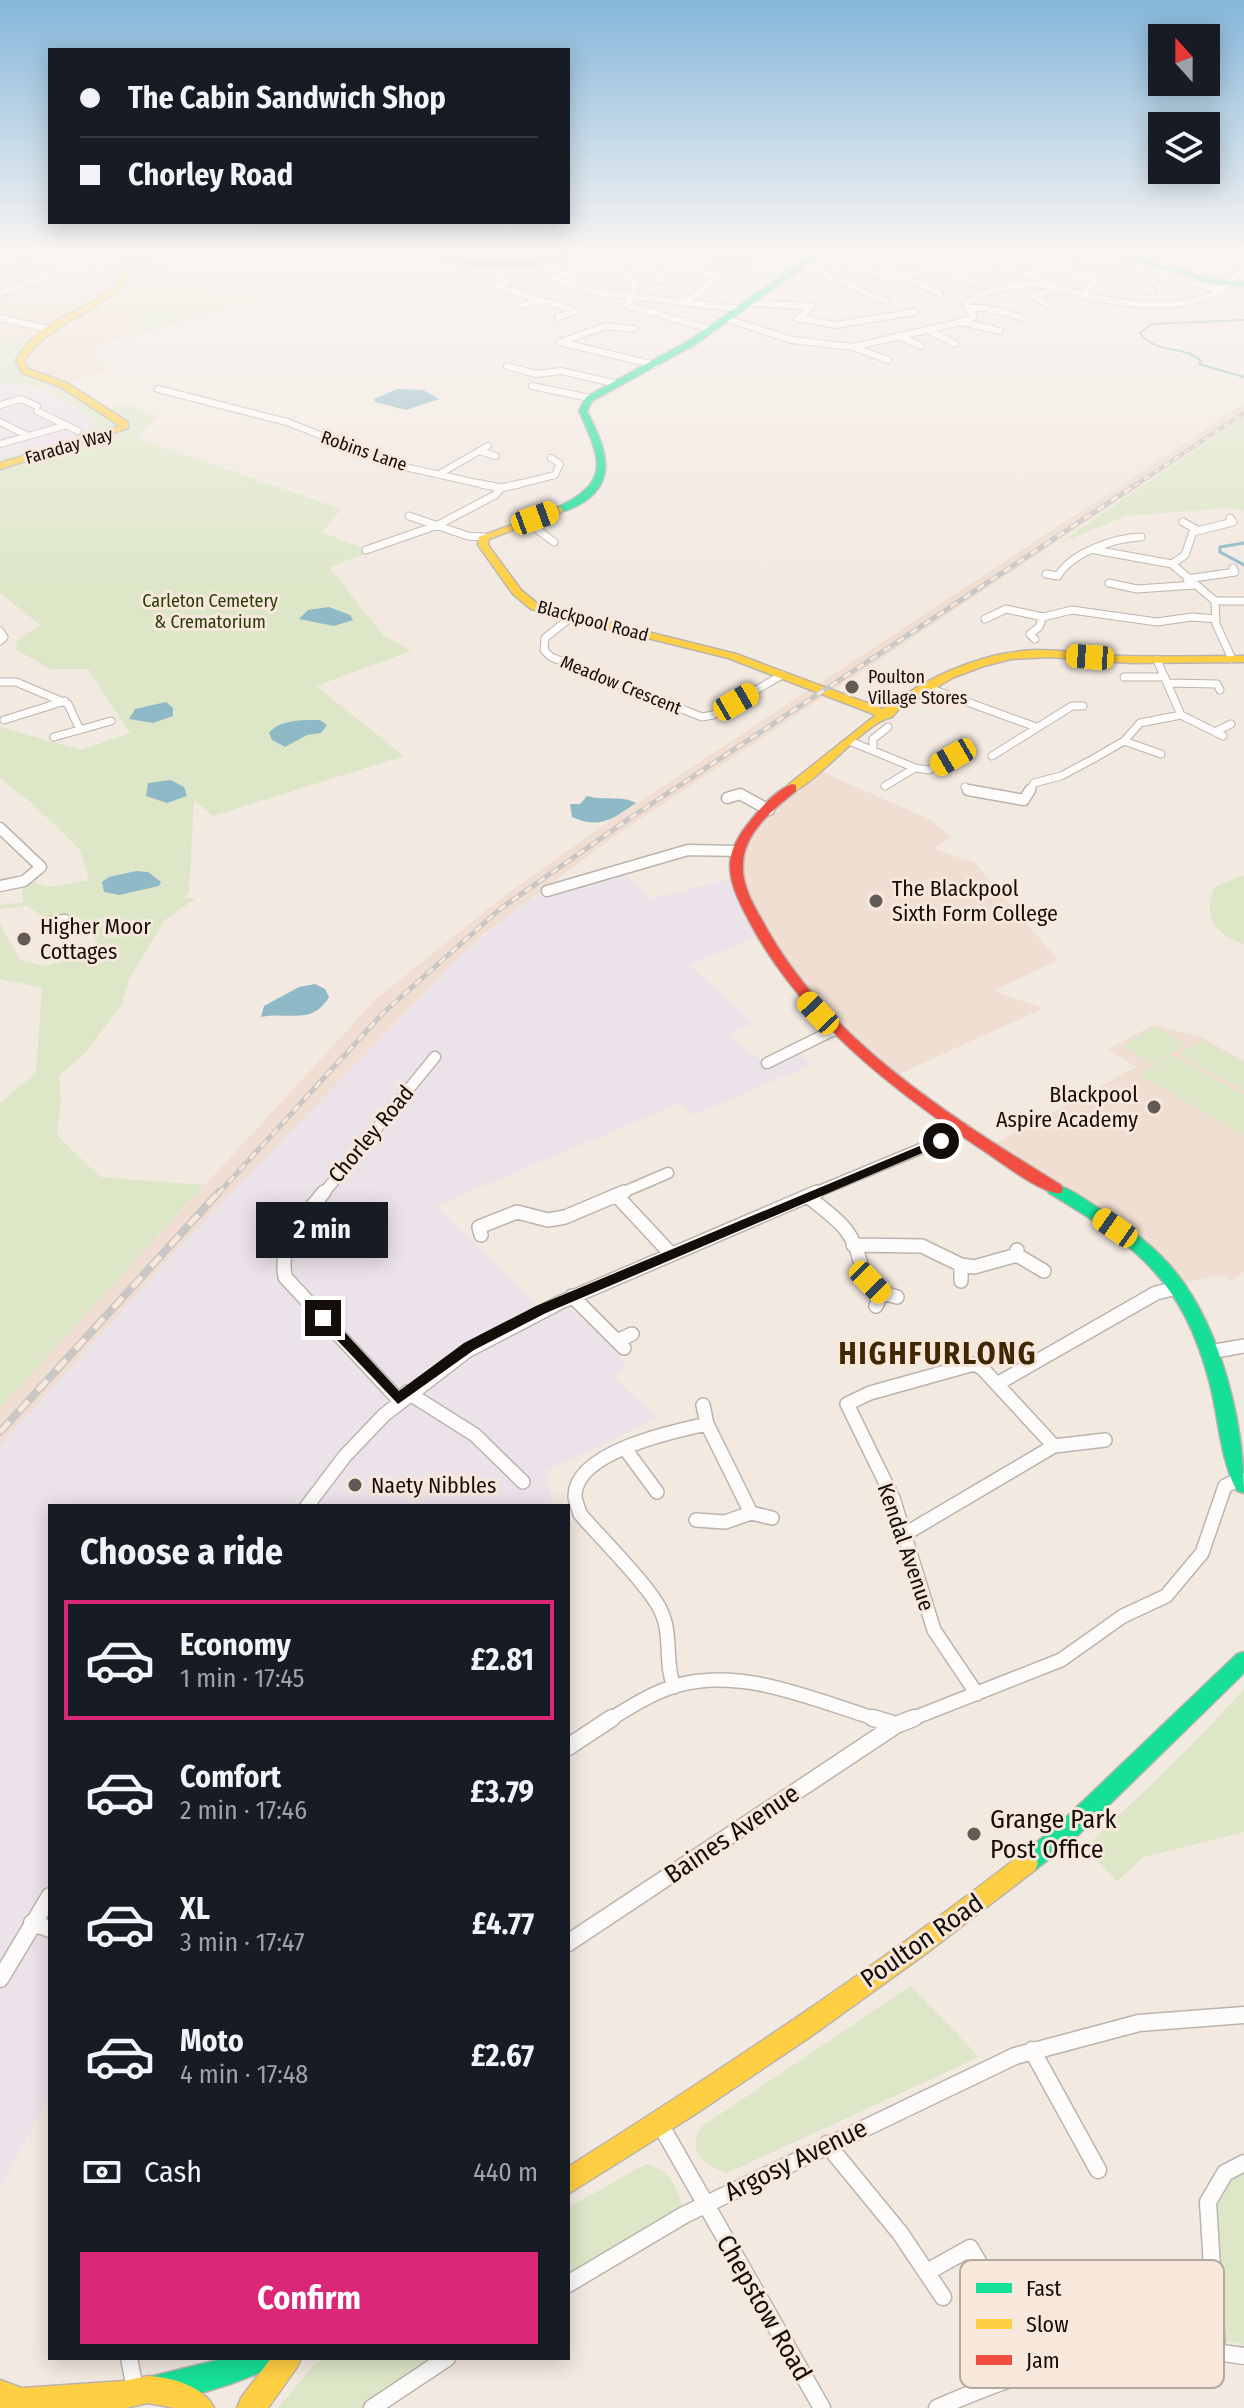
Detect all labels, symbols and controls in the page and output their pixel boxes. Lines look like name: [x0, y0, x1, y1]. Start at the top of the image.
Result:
north arrow: [1148, 24, 1220, 96]
map controls: [1148, 24, 1220, 184]
text: The Cabin Sandwich Shop: [128, 80, 446, 116]
button: layers: [1148, 112, 1220, 184]
text: Chorley Road: [128, 157, 293, 193]
street label: Faraday Way: [23, 423, 115, 469]
street label: Robins Lane: [318, 426, 410, 476]
car: [508, 499, 562, 537]
park label: Carleton Cemetery & Crematorium: [142, 590, 278, 633]
street label: Blackpool Road: [535, 596, 651, 646]
car: [1065, 643, 1115, 671]
street label: Meadow Crescent: [557, 651, 685, 719]
place label: Poulton Village Stores: [868, 666, 968, 709]
marker: Poulton Village Stores: [843, 678, 861, 696]
car: [709, 680, 763, 724]
car: [926, 735, 980, 779]
place label: The Blackpool Sixth Form College: [892, 875, 1058, 927]
marker: The Blackpool Sixth Form College: [867, 892, 885, 910]
place label: Higher Moor Cottages: [40, 913, 151, 965]
marker: Higher Moor Cottages: [15, 930, 33, 948]
car: [793, 987, 843, 1039]
street label: Chorley Road: [322, 1080, 420, 1188]
place label: Blackpool Aspire Academy: [996, 1081, 1138, 1133]
marker: Blackpool Aspire Academy: [1145, 1098, 1163, 1116]
route start: [923, 1123, 959, 1159]
callout: 2 min: [257, 1202, 389, 1258]
car: [1088, 1204, 1142, 1252]
text: 2 min: [293, 1214, 351, 1245]
car: [845, 1256, 895, 1308]
route end: [305, 1300, 341, 1336]
district label: HIGHFURLONG: [839, 1336, 1037, 1372]
place label: Naety Nibbles: [371, 1472, 496, 1499]
marker: Naety Nibbles: [346, 1476, 364, 1494]
street label: Kendal Avenue: [872, 1480, 940, 1614]
text: Choose a ride: [80, 1530, 283, 1574]
icon: car: [84, 1624, 156, 1696]
text: Economy: [180, 1627, 291, 1663]
text: £2.81: [471, 1642, 534, 1678]
text: 1 min · 17:45: [180, 1663, 305, 1694]
icon: car: [84, 1756, 156, 1828]
text: Comfort: [180, 1759, 281, 1795]
text: £3.79: [470, 1774, 534, 1810]
street label: Baines Avenue: [659, 1778, 805, 1890]
text: 2 min · 17:46: [180, 1795, 307, 1826]
place label: Grange Park Post Office: [990, 1804, 1117, 1865]
marker: Grange Park Post Office: [965, 1825, 983, 1843]
street label: Poulton Road: [855, 1887, 989, 1995]
icon: car: [84, 1888, 156, 1960]
text: XL: [180, 1891, 210, 1927]
text: £4.77: [472, 1906, 534, 1942]
text: 3 min · 17:47: [180, 1927, 305, 1958]
icon: car: [84, 2020, 156, 2092]
text: Moto: [180, 2023, 244, 2059]
text: £2.67: [471, 2038, 534, 2074]
text: 4 min · 17:48: [180, 2059, 308, 2090]
street label: Argosy Avenue: [720, 2112, 872, 2208]
icon: cash: [80, 2150, 124, 2194]
text: Cash: [144, 2154, 202, 2190]
text: 440 m: [473, 2157, 538, 2188]
street label: Chepstow Road: [710, 2230, 818, 2386]
button: Confirm: [80, 2252, 538, 2344]
legend: [960, 2260, 1224, 2388]
text: Fast: [1026, 2275, 1062, 2302]
text: Slow: [1026, 2311, 1069, 2338]
text: Jam: [1026, 2347, 1060, 2374]

